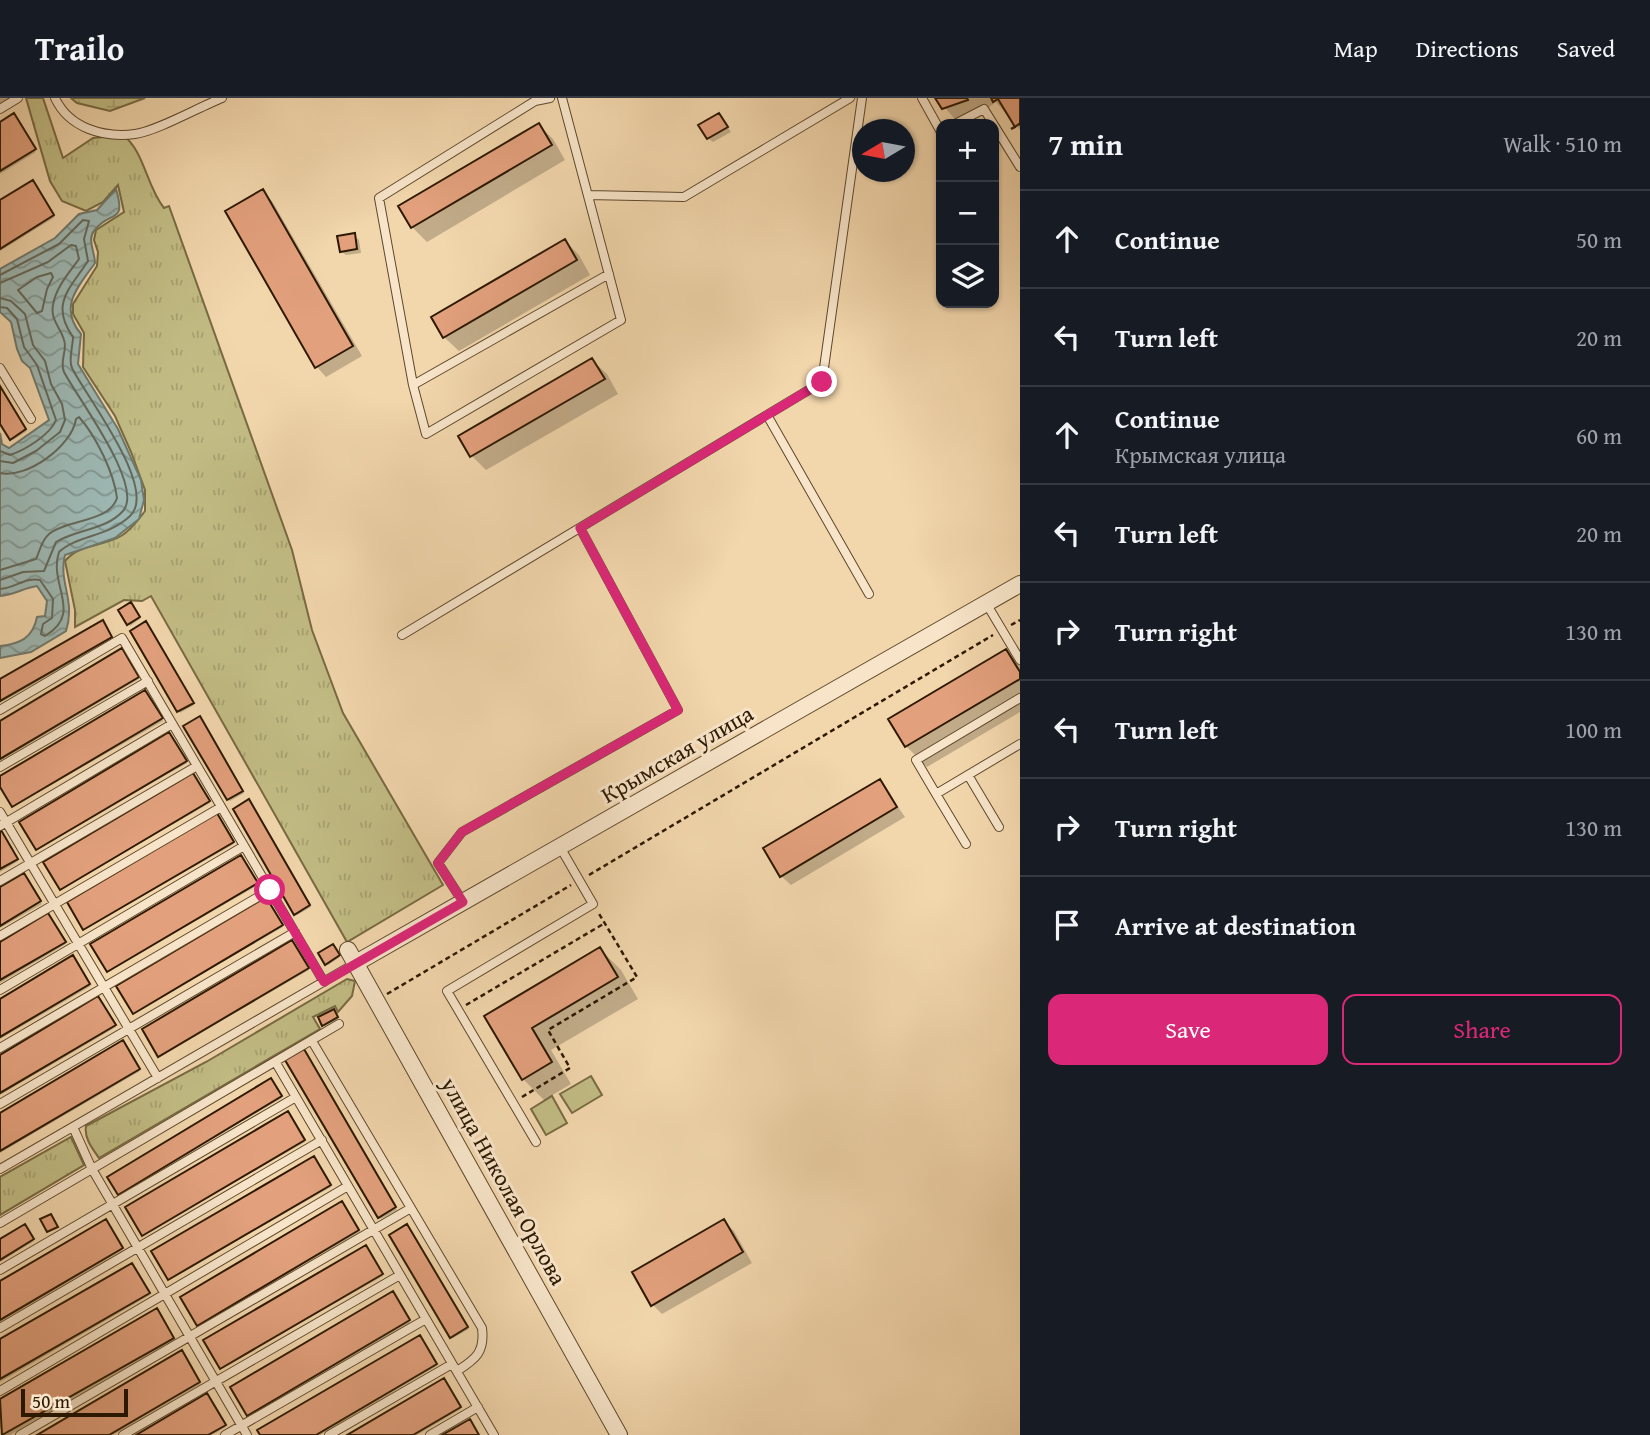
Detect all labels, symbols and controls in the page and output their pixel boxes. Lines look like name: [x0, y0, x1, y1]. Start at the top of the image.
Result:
text: Trailo: [35, 24, 124, 72]
text: Map: [1334, 31, 1378, 66]
text: Directions: [1416, 31, 1519, 66]
text: Saved: [1557, 31, 1615, 66]
north arrow: [852, 119, 915, 182]
map controls: [936, 119, 999, 308]
button: +: [936, 119, 999, 182]
text: 7 min: [1048, 122, 1123, 166]
text: Walk · 510 m: [1503, 127, 1622, 160]
button: −: [936, 182, 999, 245]
icon: ahead: [1048, 220, 1086, 258]
text: Continue: [1115, 220, 1220, 259]
text: 50 m: [1576, 223, 1622, 256]
button: layers: [936, 245, 999, 308]
icon: left: [1048, 318, 1086, 356]
text: Turn left: [1115, 318, 1218, 357]
text: 20 m: [1576, 321, 1622, 354]
route end: [806, 366, 837, 397]
text: Continue: [1115, 399, 1220, 438]
icon: ahead: [1048, 416, 1086, 454]
text: 60 m: [1576, 419, 1622, 452]
text: Крымская улица: [1115, 438, 1286, 471]
icon: left: [1048, 514, 1086, 552]
text: Turn left: [1115, 514, 1218, 553]
text: 20 m: [1576, 517, 1622, 550]
icon: right: [1048, 612, 1086, 650]
text: Turn right: [1115, 612, 1237, 651]
text: 130 m: [1565, 615, 1622, 648]
street label: Крымская улица: [594, 696, 759, 811]
icon: left: [1048, 710, 1086, 748]
text: Turn left: [1115, 710, 1218, 749]
text: 100 m: [1565, 713, 1622, 746]
icon: right: [1048, 808, 1086, 846]
text: Turn right: [1115, 808, 1237, 847]
text: 130 m: [1565, 811, 1622, 844]
route start: [254, 874, 285, 905]
icon: arrive: [1048, 906, 1086, 944]
text: Arrive at destination: [1115, 906, 1356, 945]
button: Save: [1048, 994, 1328, 1065]
button: Share: [1342, 994, 1622, 1065]
street label: улица Николая Орлова: [433, 1070, 575, 1291]
scale bar: [21, 1386, 128, 1418]
text: 50 m: [32, 1387, 70, 1415]

